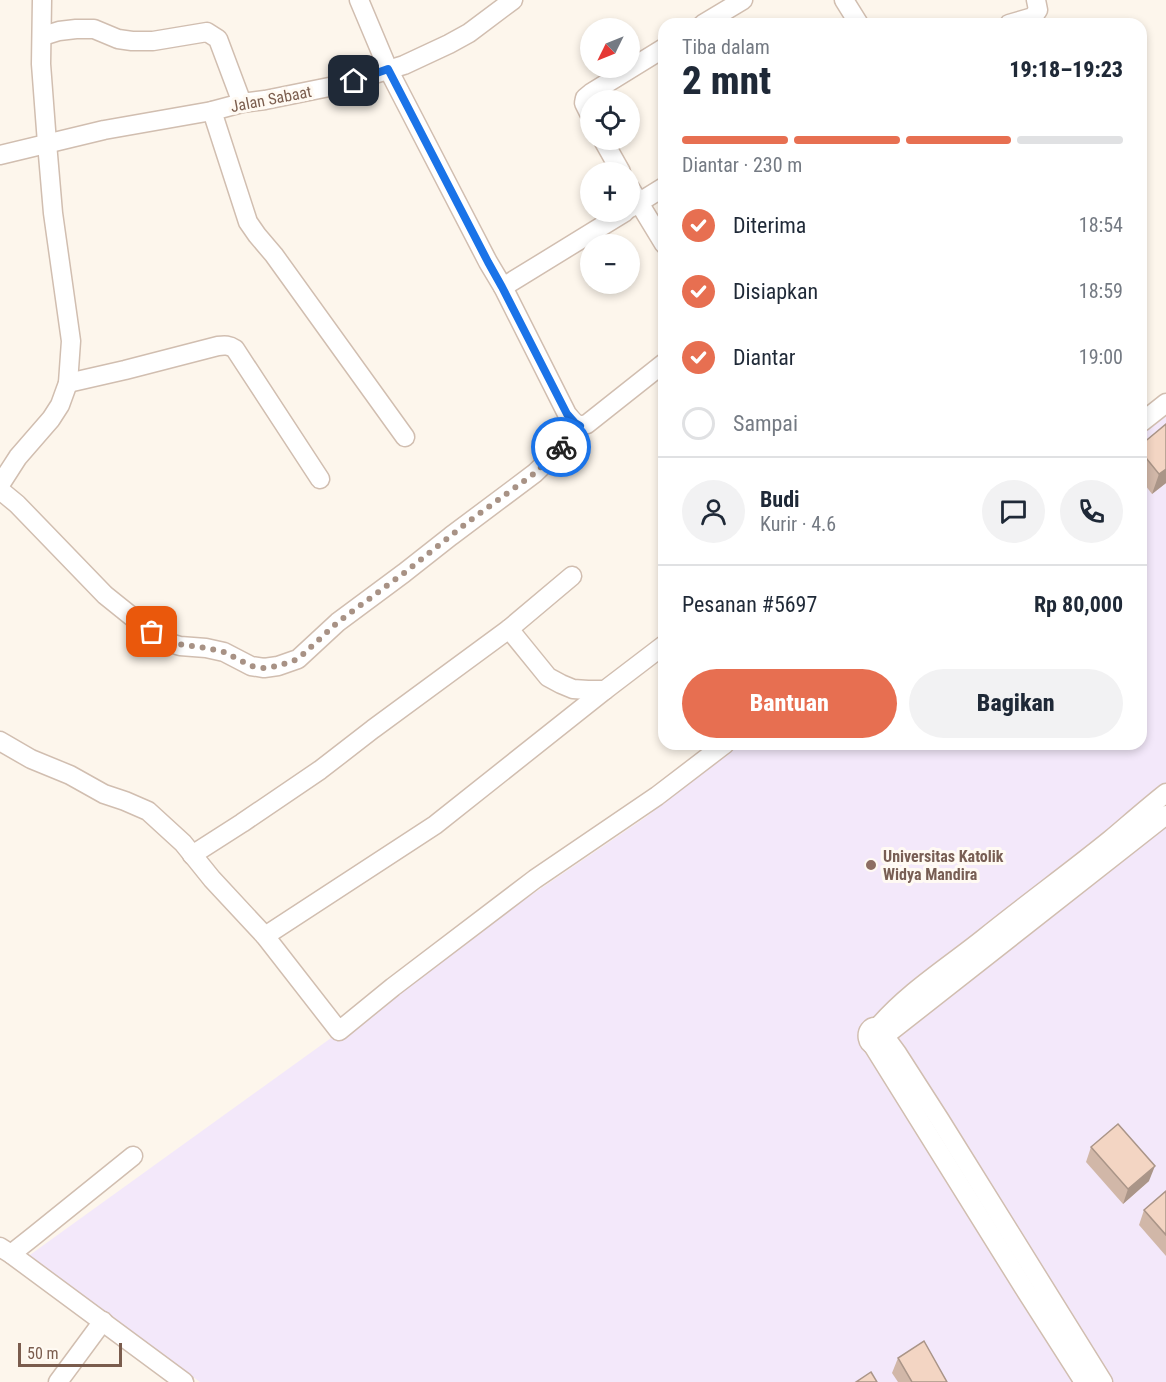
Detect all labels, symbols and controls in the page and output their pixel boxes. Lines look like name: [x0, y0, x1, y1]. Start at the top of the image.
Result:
north arrow: [580, 18, 640, 78]
map controls: [580, 18, 640, 294]
text: Tiba dalam: [682, 35, 770, 59]
pin: [328, 55, 379, 106]
text: 19:18–19:23: [1009, 57, 1123, 82]
text: 2 mnt: [682, 58, 771, 104]
icon: home: [337, 64, 370, 97]
street label: Jalan Sabaat: [229, 82, 313, 116]
button: locate: [580, 90, 640, 150]
text: Diantar · 230 m: [682, 153, 802, 177]
button: +: [580, 162, 640, 222]
icon: check: [682, 209, 715, 242]
text: Diterima: [733, 213, 806, 238]
text: 18:54: [1079, 213, 1123, 237]
button: −: [580, 234, 640, 294]
icon: check: [682, 275, 715, 308]
text: Disiapkan: [733, 279, 818, 304]
text: 18:59: [1079, 279, 1123, 303]
icon: check: [682, 341, 715, 374]
text: Diantar: [733, 345, 796, 370]
text: 19:00: [1079, 345, 1123, 369]
text: Sampai: [733, 411, 798, 436]
courier: [531, 417, 591, 477]
icon: bike: [545, 431, 578, 464]
button: person: [682, 480, 745, 543]
button: chat: [982, 480, 1045, 543]
button: phone: [1060, 480, 1123, 543]
text: Budi: [760, 487, 800, 512]
text: Kurir · 4.6: [760, 512, 836, 536]
text: Pesanan #5697: [682, 592, 817, 617]
text: Rp 80,000: [1034, 592, 1123, 617]
pin: [126, 606, 177, 657]
icon: bag: [135, 615, 168, 648]
button: Bantuan: [682, 669, 897, 738]
button: Bagikan: [909, 669, 1123, 738]
place label: Universitas Katolik Widya Mandira: [883, 847, 1004, 884]
marker: Universitas Katolik Widya Mandira: [864, 858, 878, 872]
scale bar: [18, 1340, 122, 1368]
text: 50 m: [27, 1344, 59, 1363]

